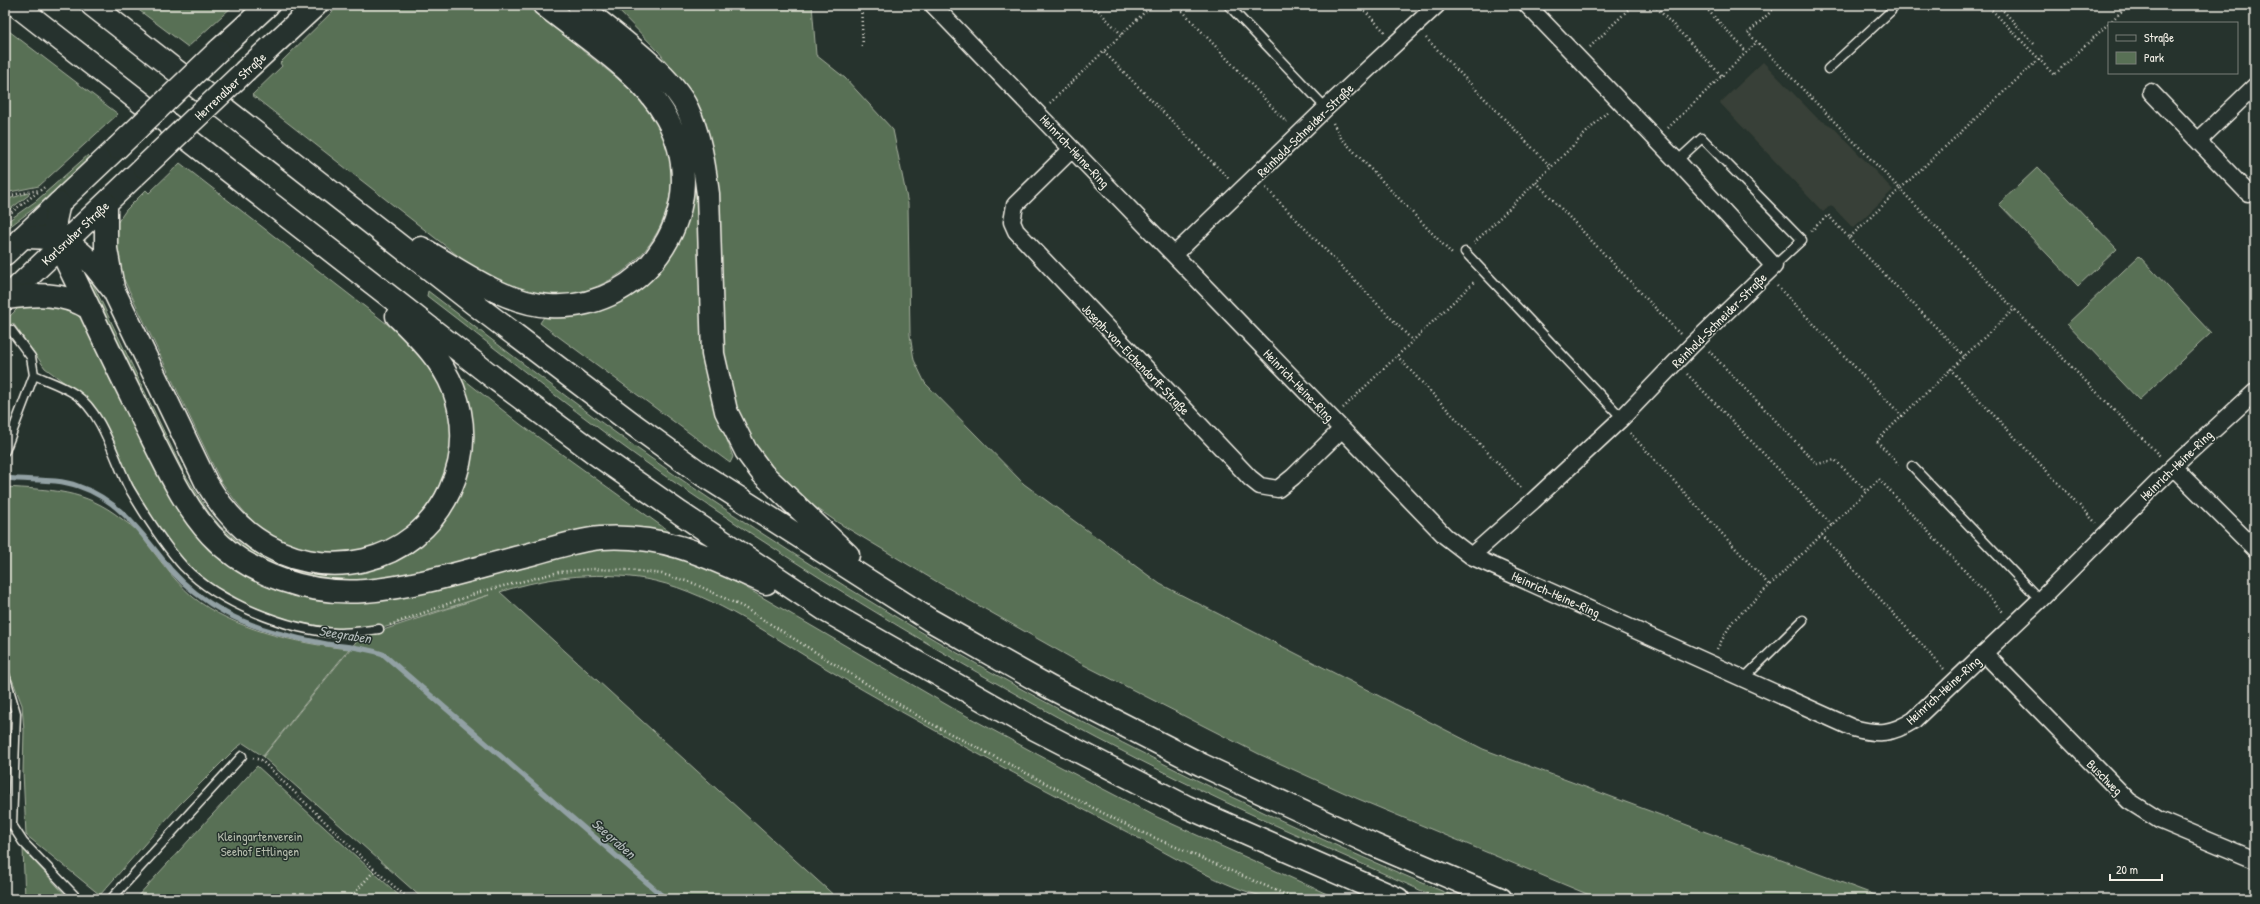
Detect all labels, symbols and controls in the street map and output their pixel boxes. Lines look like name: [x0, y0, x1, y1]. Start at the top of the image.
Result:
legend: [2108, 22, 2238, 74]
text: Straße: [2144, 29, 2174, 46]
street label: Herrenalber Straße: [190, 48, 270, 124]
text: Park: [2144, 49, 2164, 66]
street label: Reinhold-Schneider-Straße: [1253, 79, 1357, 181]
street label: Heinrich-Heine-Ring: [1036, 110, 1114, 192]
street label: Karlsruher Straße: [37, 197, 113, 269]
street label: Reinhold-Schneider-Straße: [1667, 268, 1771, 372]
street label: Joseph-von-Eichendorff-Straße: [1078, 299, 1194, 419]
street label: Heinrich-Heine-Ring: [1260, 345, 1339, 425]
street label: Heinrich-Heine-Ring: [2136, 425, 2216, 504]
street label: Heinrich-Heine-Ring: [1509, 567, 1603, 622]
water label: Seegraben: [318, 621, 374, 649]
street label: Heinrich-Heine-Ring: [1902, 651, 1984, 728]
street label: Buschweg: [2083, 755, 2127, 799]
water label: Seegraben: [587, 814, 641, 864]
park label: Kleingartenverein Seehof Ettlingen: [218, 827, 303, 860]
scale bar: [2110, 856, 2162, 882]
text: 20 m: [2116, 861, 2138, 878]

